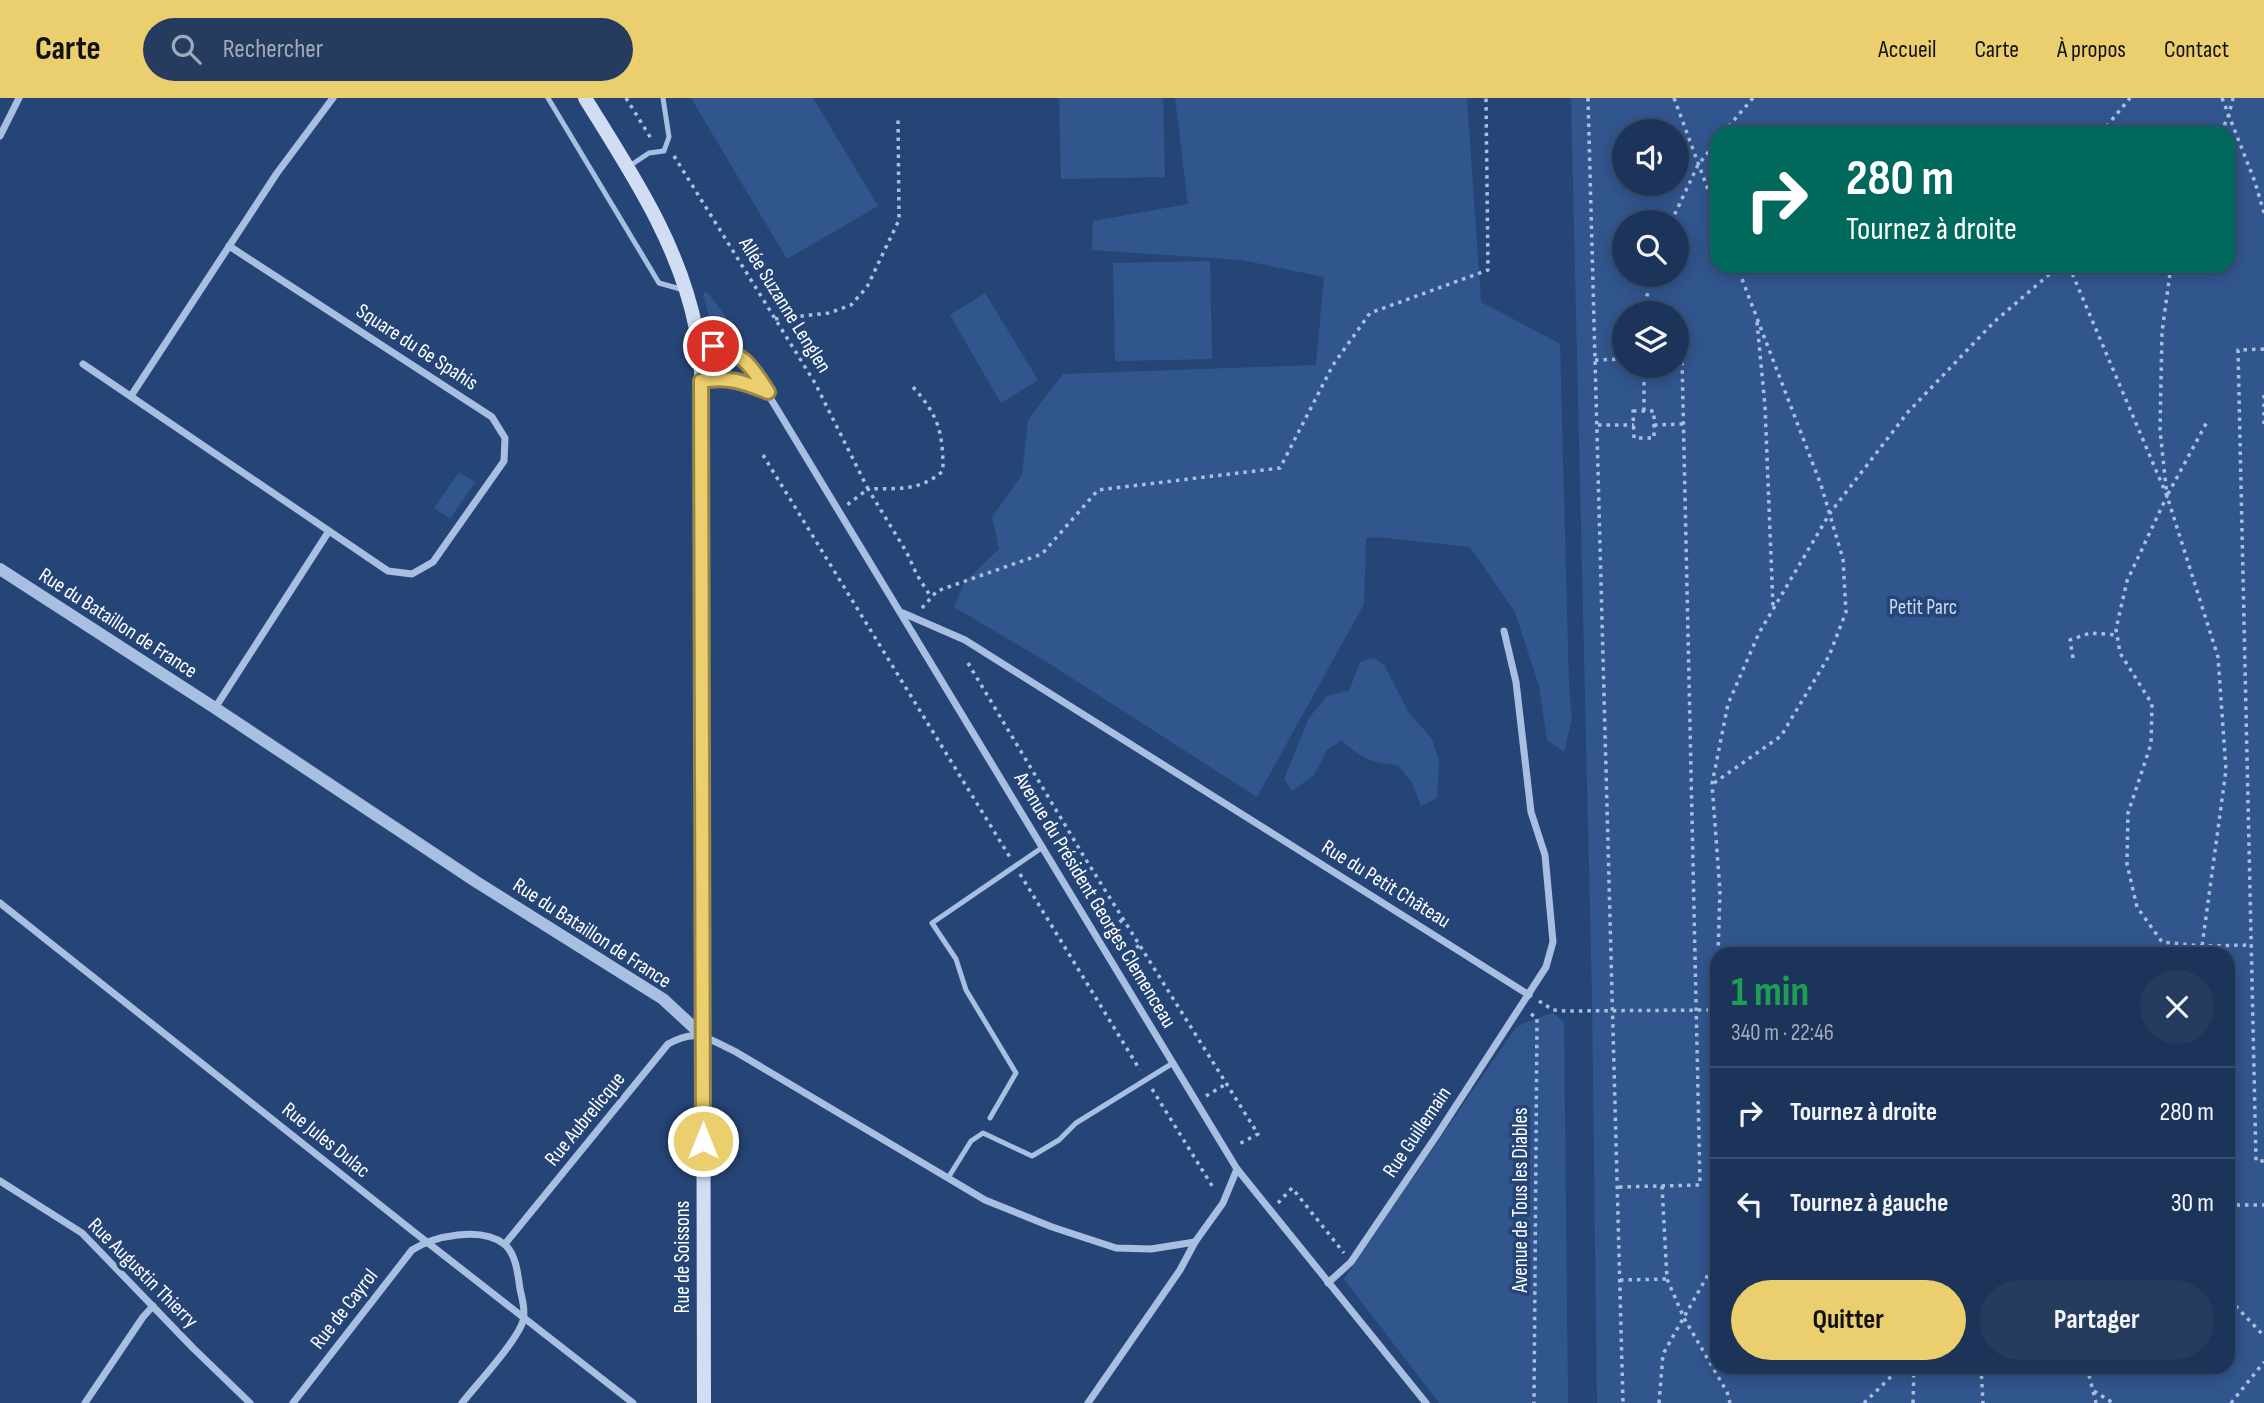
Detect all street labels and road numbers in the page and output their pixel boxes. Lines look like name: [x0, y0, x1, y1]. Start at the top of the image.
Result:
street label: Allée Suzanne Lenglen: [733, 232, 837, 377]
street label: Square du 6e Spahis: [351, 298, 483, 396]
street label: Rue du Bataillon de France: [34, 562, 202, 684]
street label: Avenue du Président Georges Clemenceau: [1008, 767, 1181, 1032]
street label: Rue du Petit Château: [1317, 834, 1455, 934]
street label: Rue du Bataillon de France: [508, 872, 676, 994]
street label: Rue Aubrelicque: [540, 1067, 630, 1171]
street label: Rue Guillemain: [1378, 1082, 1456, 1182]
street label: Rue Jules Dulac: [277, 1097, 375, 1183]
street label: Avenue de Tous les Diables: [1508, 1108, 1533, 1293]
street label: Rue de Soissons: [670, 1201, 695, 1313]
street label: Rue Augustin Thierry: [83, 1213, 203, 1333]
street label: Rue de Cayrol: [305, 1264, 383, 1354]

